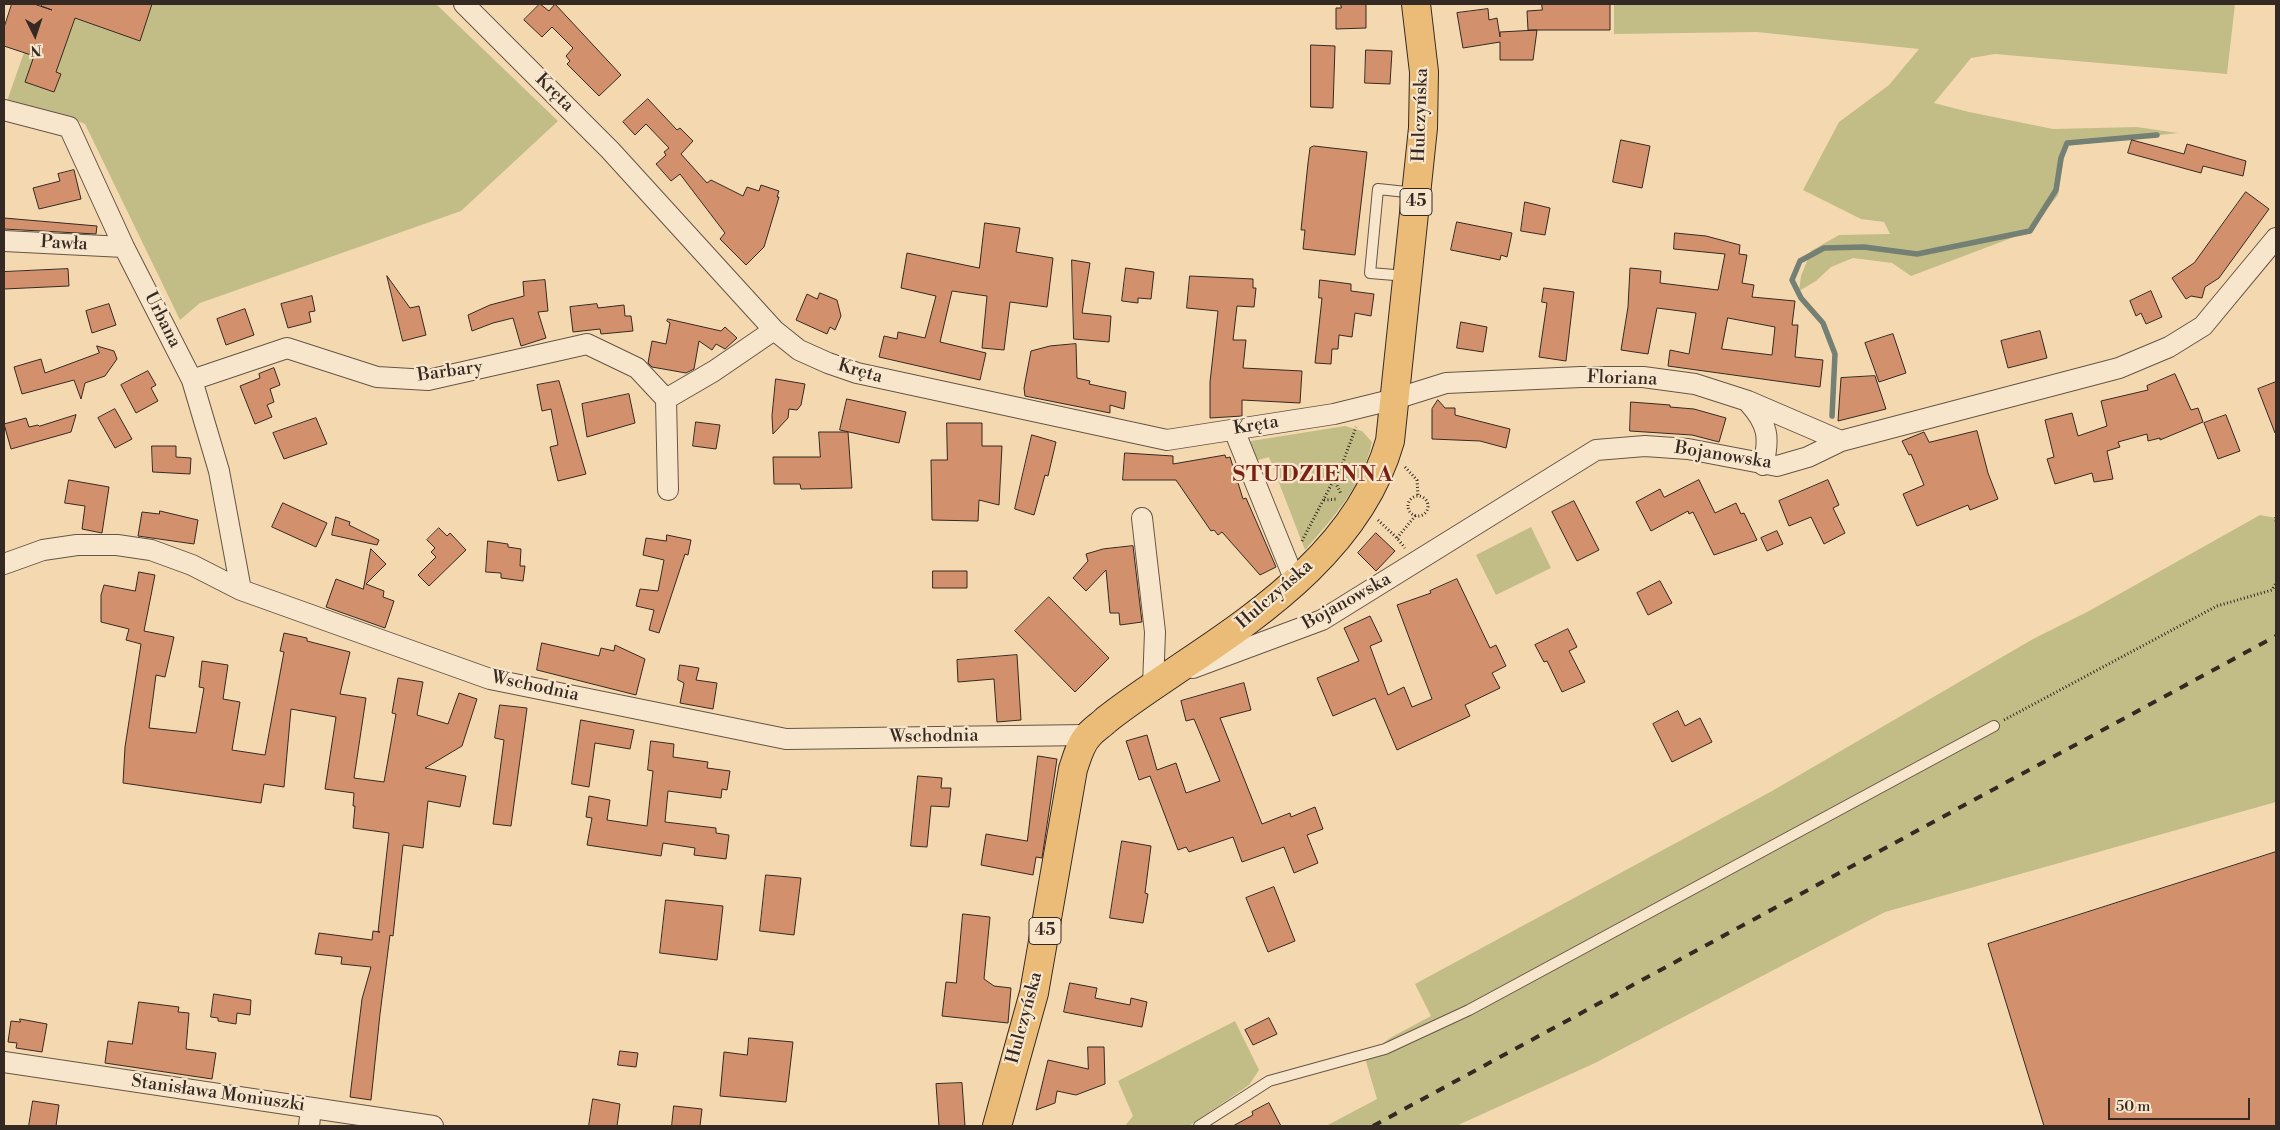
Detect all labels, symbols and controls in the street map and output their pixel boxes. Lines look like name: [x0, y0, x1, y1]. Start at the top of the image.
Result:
north arrow: [10, 10, 60, 60]
text: N: [30, 41, 42, 59]
street label: Hulczyńska: [1409, 68, 1433, 162]
street label: Kręta: [530, 69, 578, 117]
road number: 45: [1400, 188, 1432, 216]
street label: Pawła: [40, 232, 88, 256]
street label: Urbana: [139, 288, 185, 352]
street label: Kręta: [835, 355, 885, 389]
street label: Barbary: [416, 357, 484, 387]
street label: Floriana: [1586, 367, 1658, 391]
street label: Kręta: [1232, 412, 1280, 440]
street label: Bojanowska: [1673, 438, 1773, 474]
district label: STUDZIENNA: [1231, 463, 1395, 489]
street label: Hulczyńska: [1232, 556, 1318, 634]
street label: Bojanowska: [1299, 569, 1395, 635]
street label: Wschodnia: [489, 667, 581, 707]
street label: Wschodnia: [889, 725, 979, 749]
road number: 45: [1029, 918, 1061, 944]
street label: Hulczyńska: [1002, 970, 1048, 1066]
street label: Stanisława Moniuszki: [130, 1071, 306, 1117]
scale bar: [2110, 1088, 2252, 1120]
text: 50 m: [2116, 1097, 2150, 1116]

